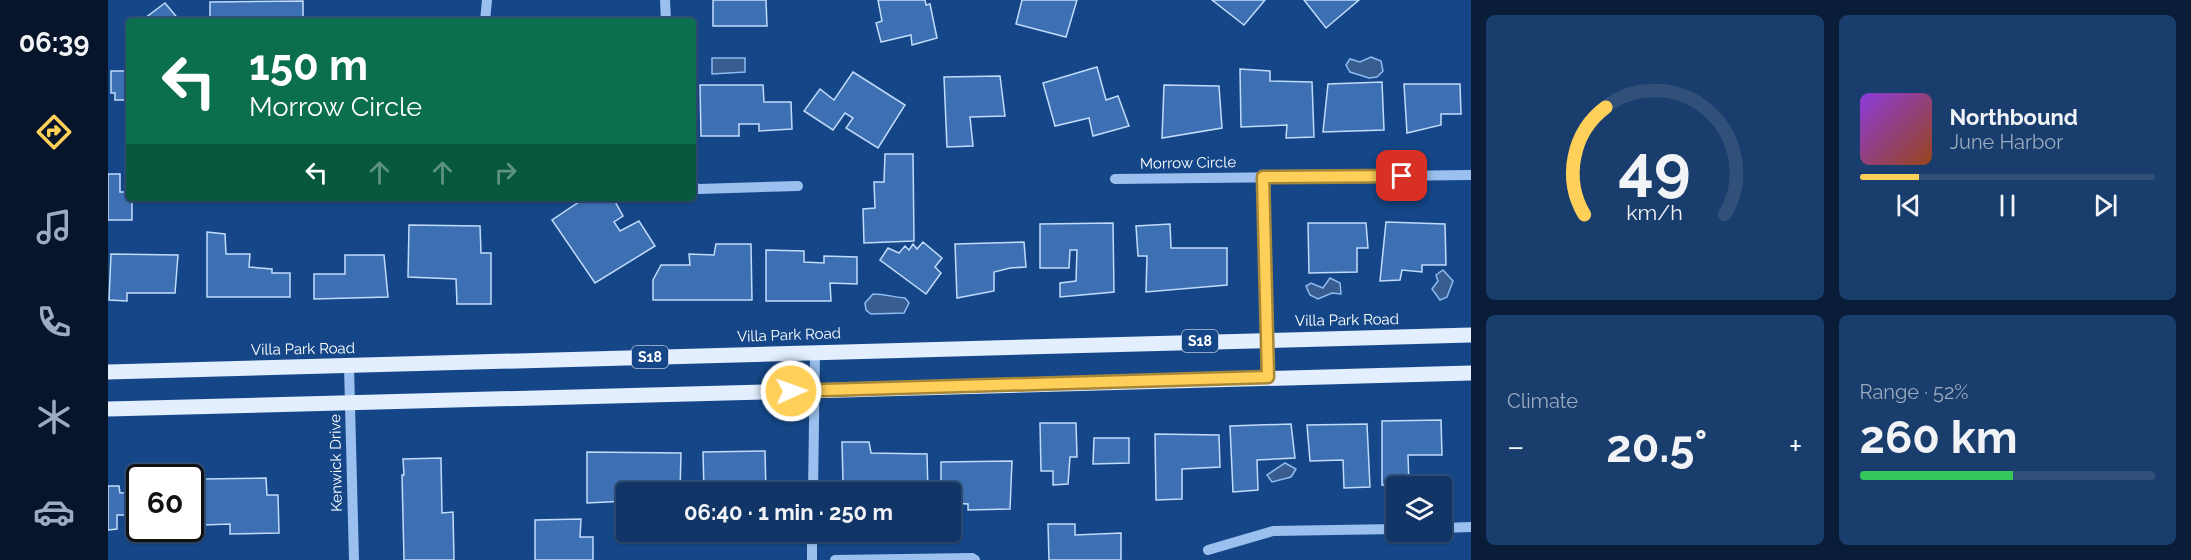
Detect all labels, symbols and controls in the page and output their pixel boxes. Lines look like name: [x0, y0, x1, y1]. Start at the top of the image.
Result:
text: 06:39: [19, 27, 89, 58]
text: 150 m: [249, 41, 368, 90]
icon: left: [150, 42, 228, 120]
text: Morrow Circle: [249, 91, 422, 122]
text: Northbound: [1950, 104, 2078, 130]
icon: directions: [33, 111, 75, 153]
text: 49: [1619, 130, 1691, 204]
text: June Harbor: [1950, 130, 2063, 154]
pin: [1376, 150, 1427, 201]
street label: Morrow Circle: [1140, 153, 1236, 173]
icon: left: [300, 156, 333, 189]
icon: ahead: [363, 156, 396, 189]
icon: ahead: [426, 156, 459, 189]
icon: right: [489, 156, 522, 189]
icon: arrive: [1385, 159, 1418, 192]
icon: previous: [1892, 189, 1925, 222]
icon: pause: [1991, 189, 2024, 222]
icon: next: [2089, 189, 2122, 222]
text: km/h: [1626, 200, 1683, 225]
icon: music: [33, 206, 75, 248]
icon: phone: [33, 301, 75, 343]
street label: Villa Park Road: [1295, 310, 1399, 330]
street label: Villa Park Road: [737, 324, 841, 346]
road number: S18: [1182, 330, 1218, 352]
street label: Villa Park Road: [251, 339, 355, 359]
road number: S18: [632, 346, 668, 368]
position arrow: [759, 359, 823, 423]
text: Range · 52%: [1860, 380, 1969, 404]
text: Climate: [1507, 389, 1578, 413]
icon: climate: [33, 396, 75, 438]
text: 260 km: [1860, 411, 2018, 464]
street label: Kenwick Drive: [326, 414, 346, 512]
text: 20.5°: [1606, 420, 1707, 473]
text: −: [1507, 427, 1525, 466]
text: +: [1789, 427, 1802, 466]
speed limit sign: 60: [126, 464, 204, 542]
map controls: [1386, 476, 1452, 542]
button: layers: [1386, 476, 1452, 542]
icon: car: [33, 491, 75, 533]
text: 06:40 · 1 min · 250 m: [684, 499, 893, 525]

